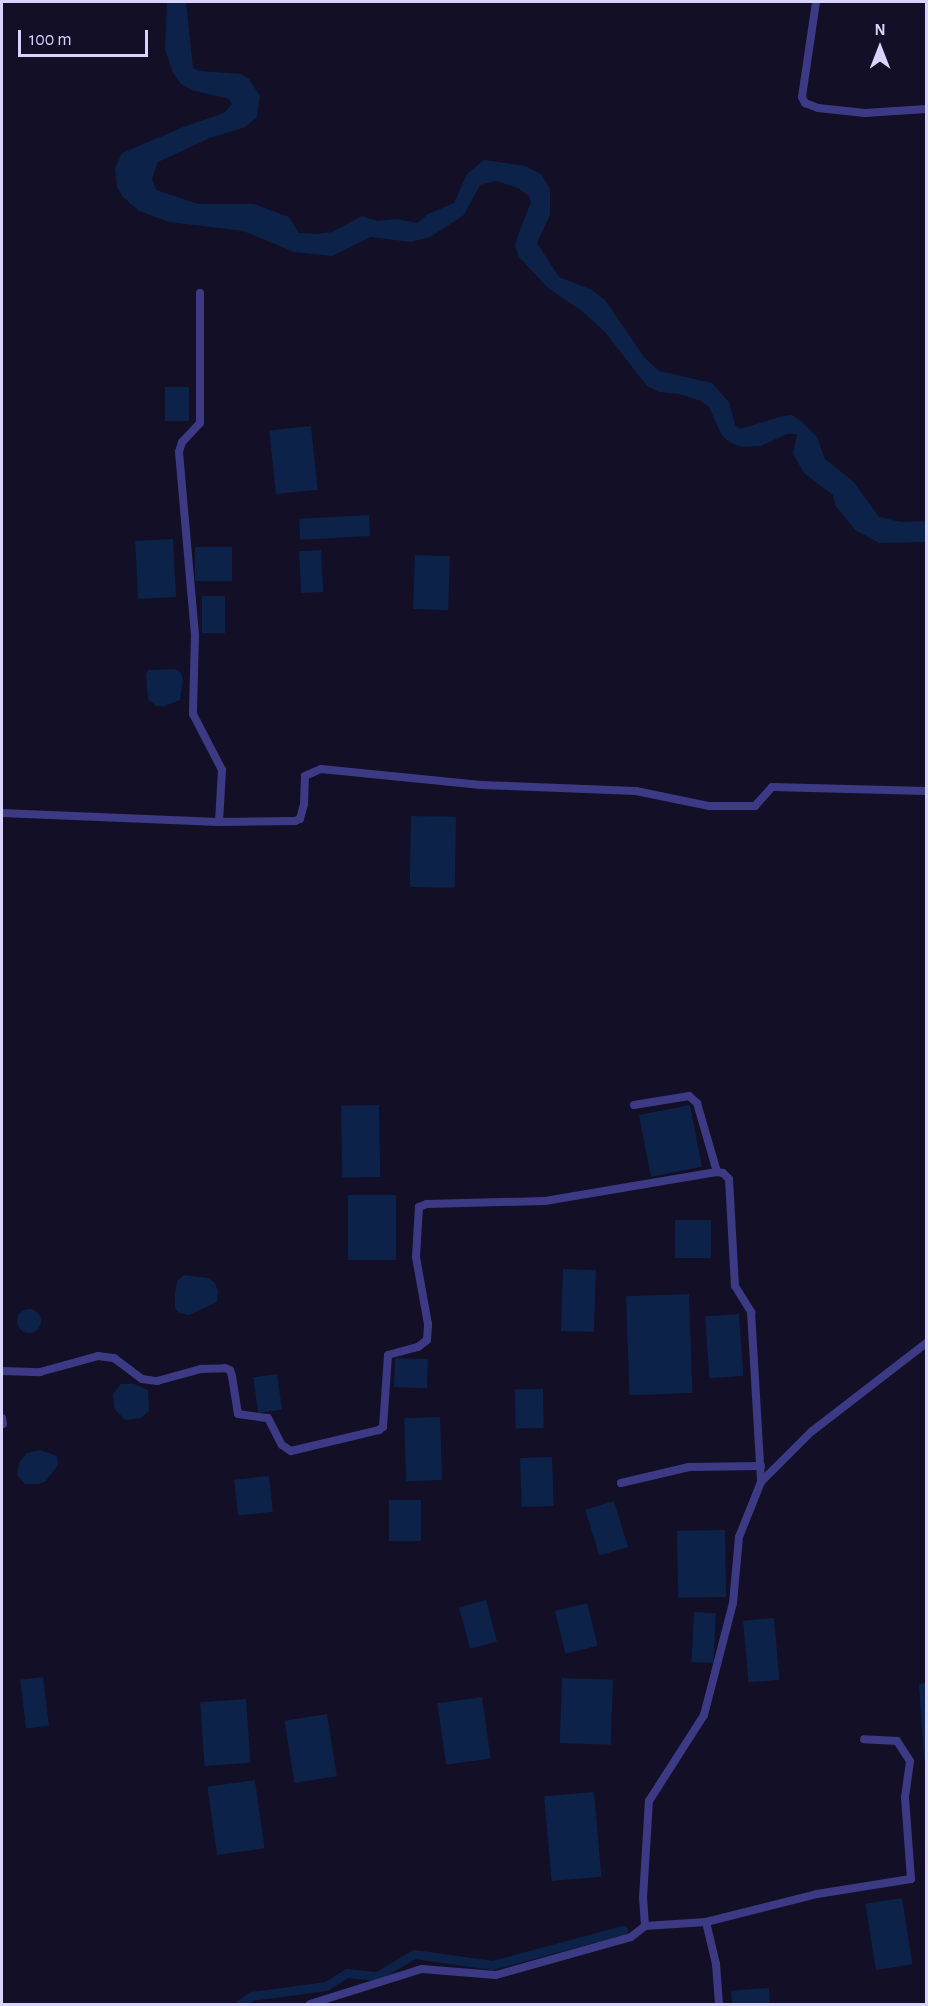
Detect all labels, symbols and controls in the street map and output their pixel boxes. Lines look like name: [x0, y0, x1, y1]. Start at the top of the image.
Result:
scale bar: [21, 18, 152, 56]
north arrow: [850, 18, 910, 78]
text: N: [874, 22, 886, 38]
text: 100 m: [29, 31, 72, 49]

